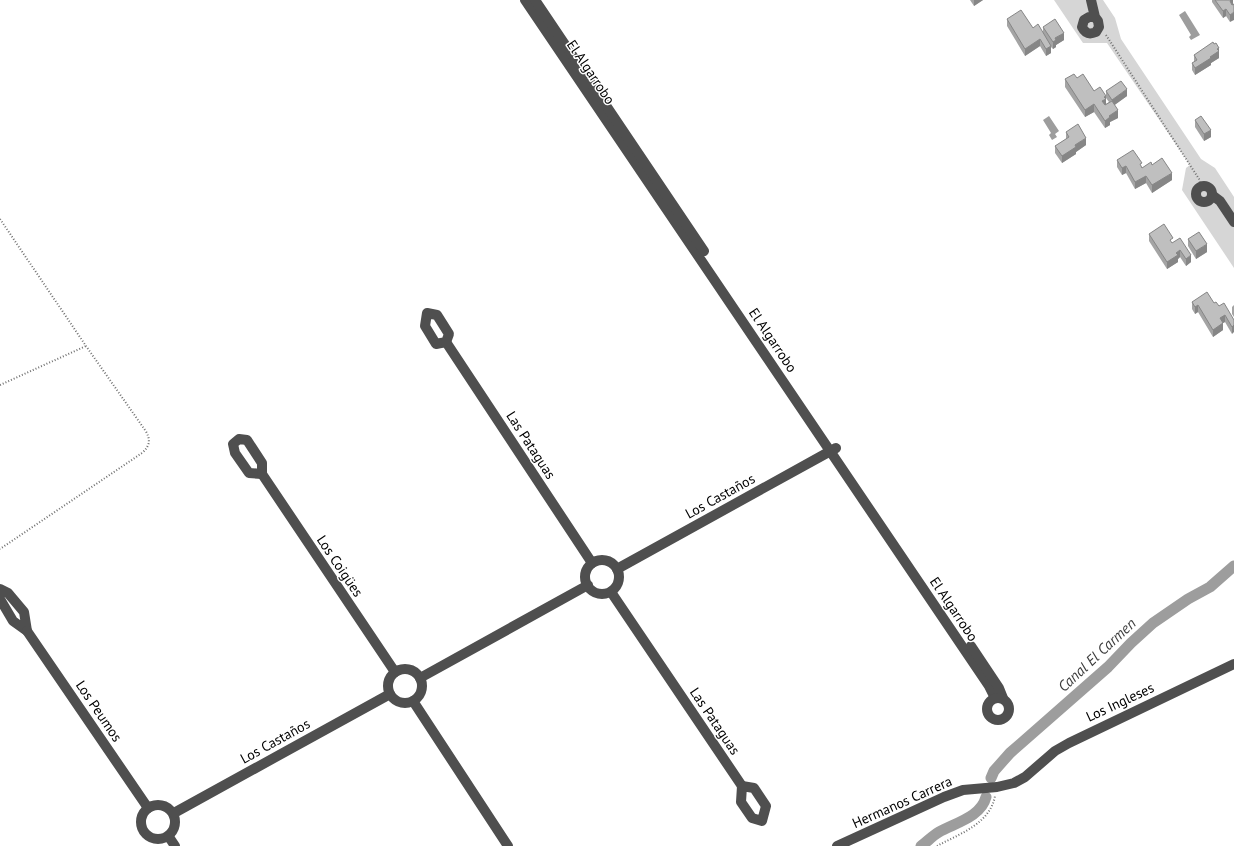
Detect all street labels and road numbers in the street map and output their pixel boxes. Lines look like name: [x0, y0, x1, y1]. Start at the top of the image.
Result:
street label: El Algarrobo: [563, 36, 619, 108]
street label: El Algarrobo: [745, 304, 801, 376]
street label: Las Pataguas: [502, 408, 560, 482]
street label: Los Castaños: [682, 469, 758, 523]
street label: Los Coigües: [313, 532, 367, 600]
street label: El Algarrobo: [926, 573, 982, 645]
street label: Los Peumos: [72, 677, 126, 745]
street label: Los Ingleses: [1083, 678, 1157, 726]
street label: Las Pataguas: [686, 684, 744, 758]
street label: Los Castaños: [237, 714, 313, 768]
street label: Hermanos Carrera: [849, 772, 955, 832]

